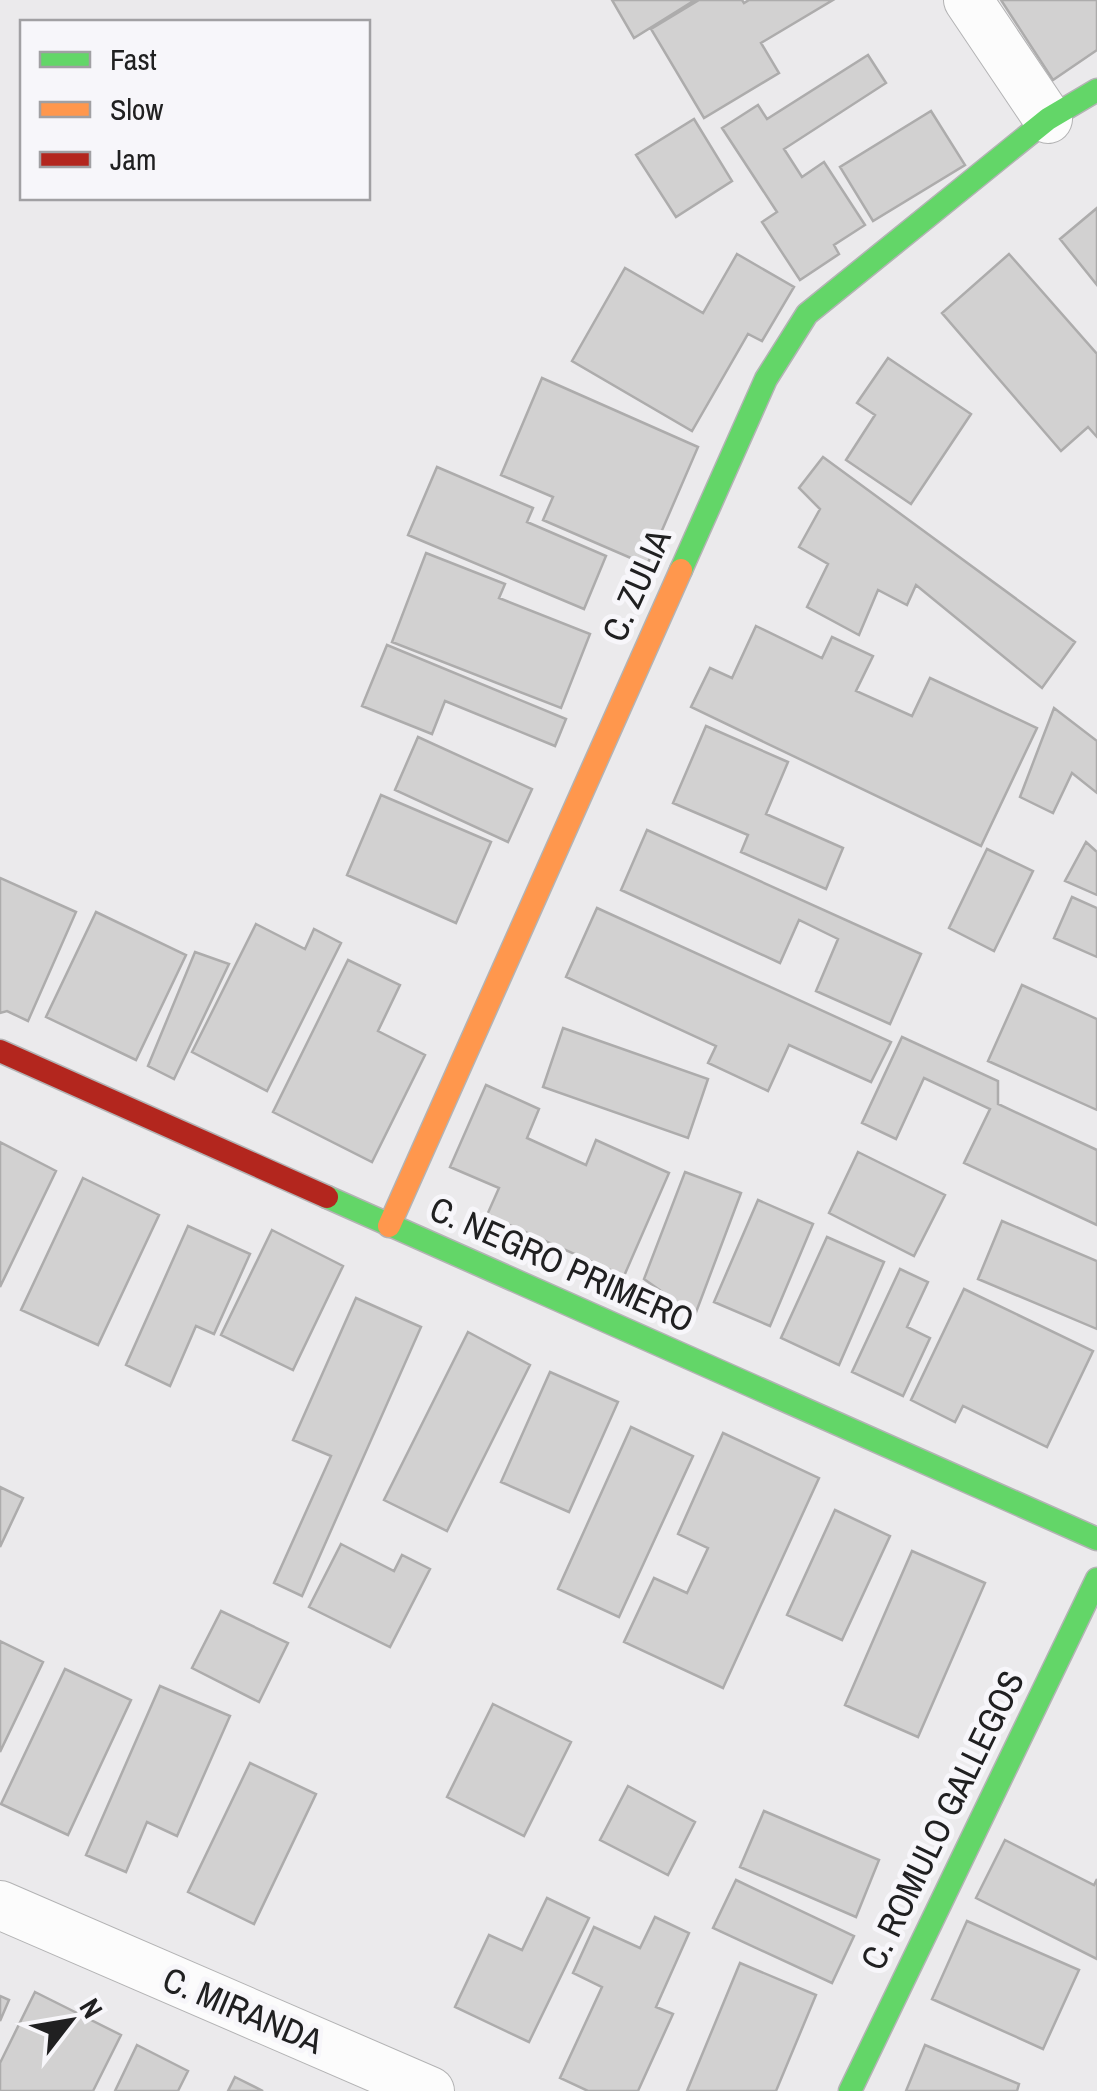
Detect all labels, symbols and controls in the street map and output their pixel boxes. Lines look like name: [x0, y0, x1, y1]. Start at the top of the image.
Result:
legend: [20, 20, 370, 200]
text: Fast: [110, 39, 157, 79]
text: Slow: [110, 89, 164, 129]
text: Jam: [110, 139, 156, 179]
street label: C. ZULIA: [591, 521, 682, 648]
street label: C. NEGRO PRIMERO: [423, 1185, 701, 1343]
street label: C. ROMULO GALLEGOS: [849, 1663, 1035, 1977]
street label: C. MIRANDA: [156, 1955, 331, 2065]
north arrow: [20, 1971, 120, 2071]
text: N: [71, 1991, 112, 2025]

